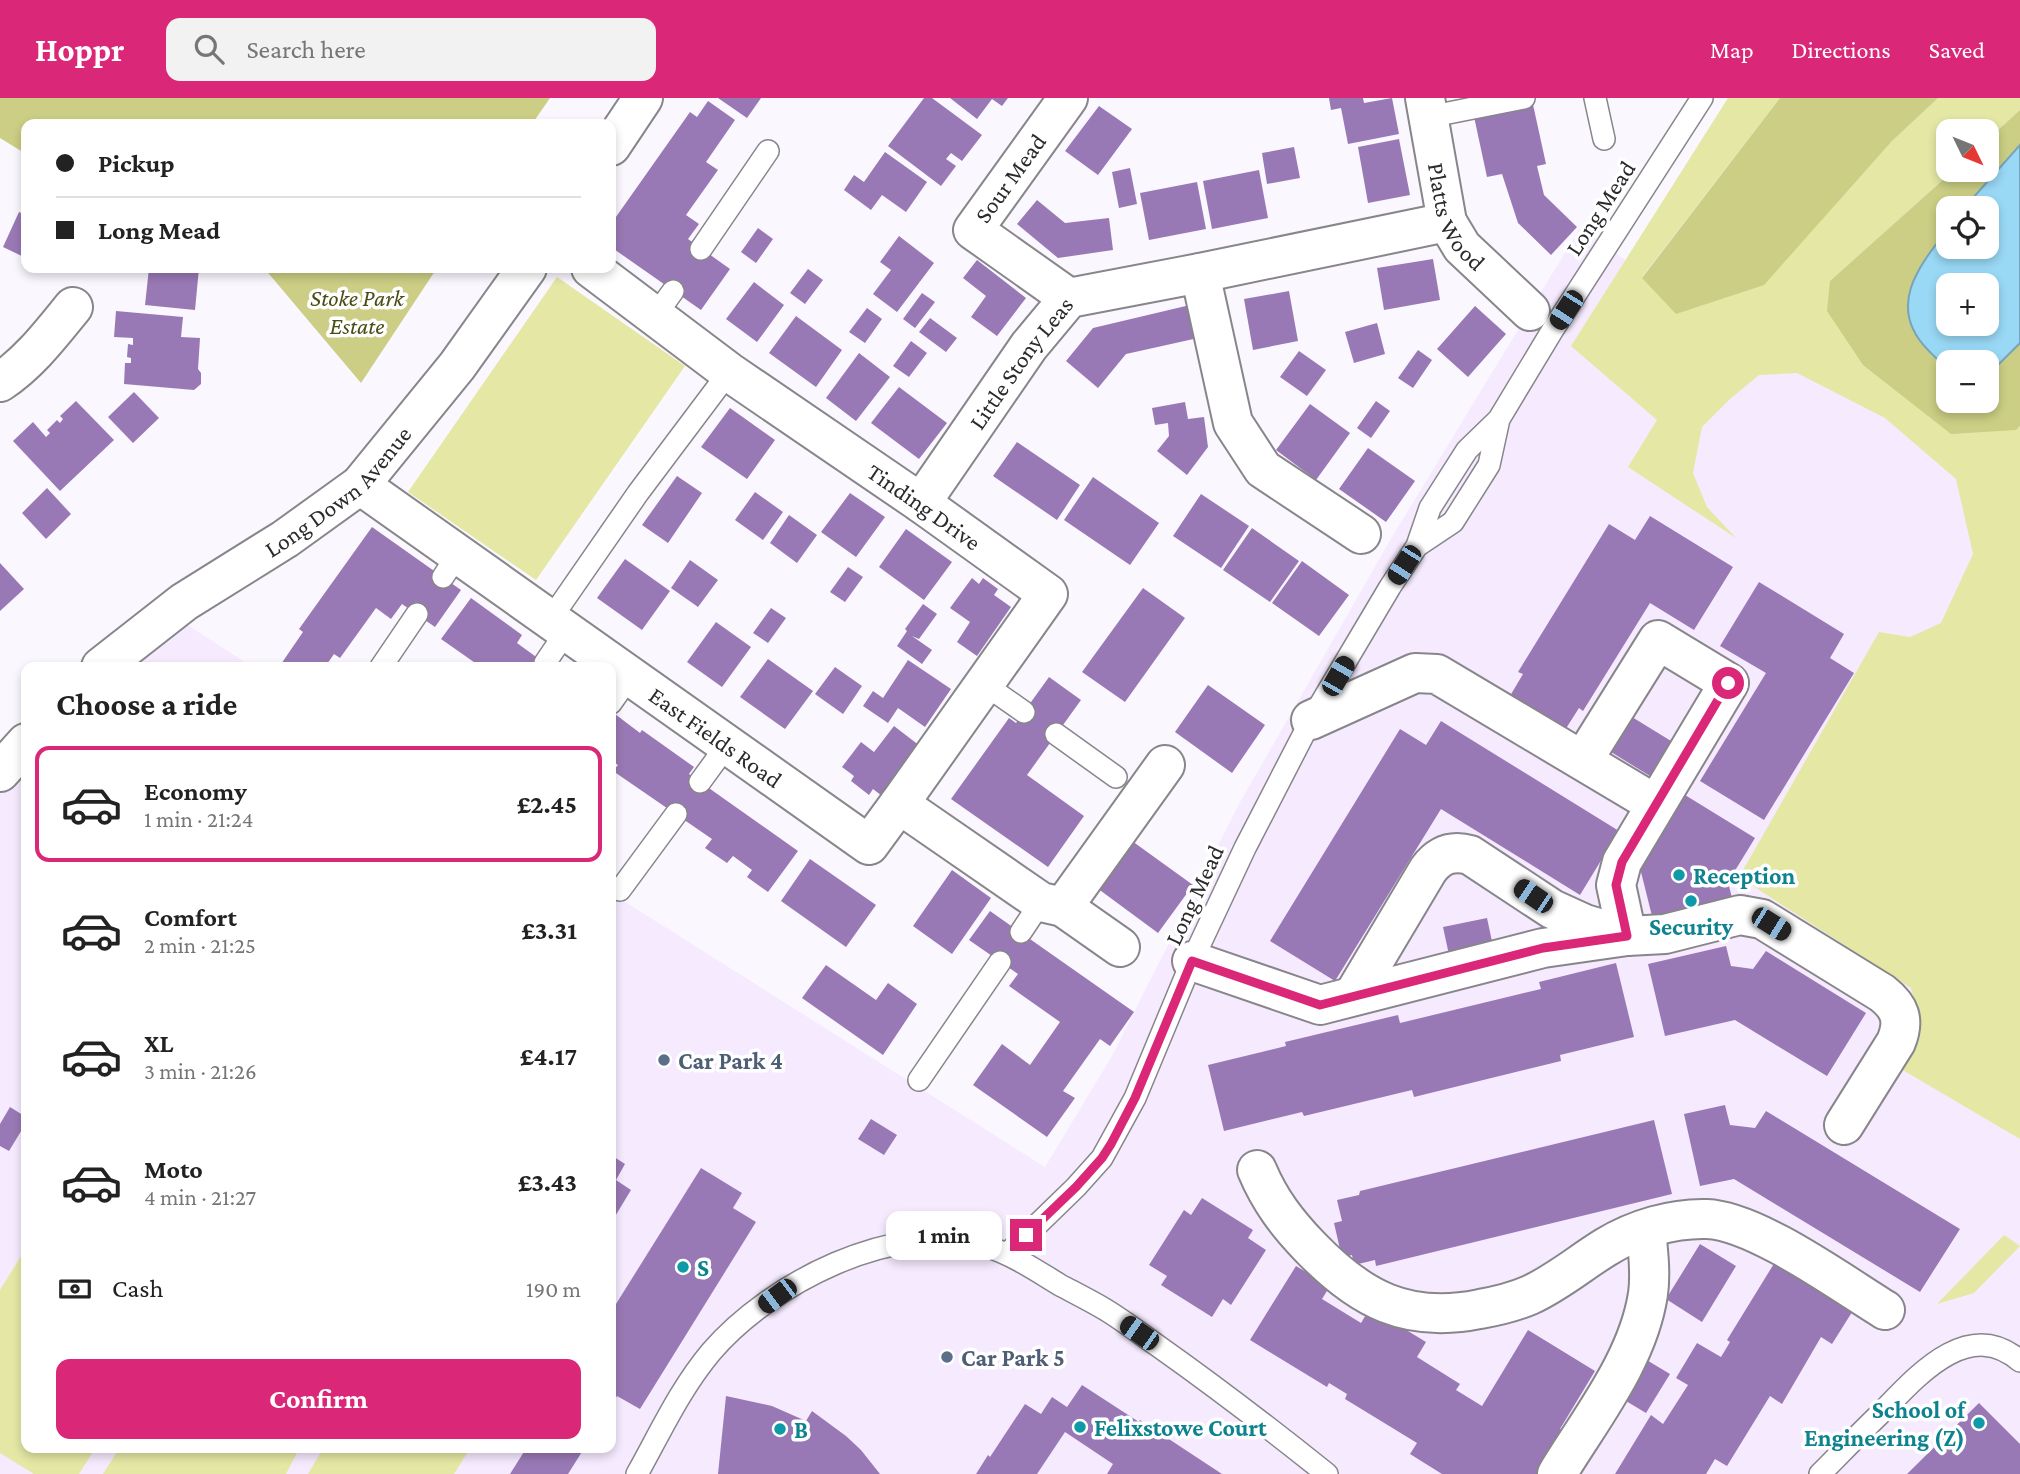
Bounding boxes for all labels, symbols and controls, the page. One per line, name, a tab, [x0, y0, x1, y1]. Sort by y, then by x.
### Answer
search box	[166, 18, 656, 81]
icon: search	[190, 30, 228, 68]
text: Hoppr	[35, 31, 124, 68]
text: Search here	[246, 35, 366, 64]
text: Map	[1710, 36, 1754, 63]
text: Directions	[1792, 36, 1891, 63]
text: Saved	[1929, 36, 1985, 63]
north arrow	[1936, 119, 1998, 182]
map controls	[1936, 119, 1999, 413]
street label: Sour Mead	[969, 128, 1051, 228]
text: Pickup	[98, 149, 175, 178]
street label: Long Mead	[1560, 155, 1641, 260]
street label: Platts Wood	[1423, 160, 1491, 276]
button: locate	[1936, 196, 1999, 259]
text: Long Mead	[98, 216, 220, 245]
button: +	[1936, 273, 1999, 336]
park label: Stoke Park Estate	[310, 284, 405, 339]
car	[1546, 287, 1587, 333]
street label: Little Stony Leas	[963, 291, 1078, 434]
button: −	[1936, 350, 1999, 413]
street label: Long Down Avenue	[259, 420, 416, 562]
street label: Tinding Drive	[863, 457, 987, 555]
car	[1384, 542, 1425, 588]
car	[1319, 653, 1358, 699]
route start	[1712, 667, 1744, 699]
street label: East Fields Road	[644, 681, 788, 793]
text: Choose a ride	[56, 686, 237, 722]
icon: car	[60, 773, 123, 836]
text: Economy	[144, 777, 247, 806]
text: £2.45	[517, 790, 577, 819]
text: 1 min · 21:24	[144, 806, 254, 832]
street label: Long Mead	[1159, 840, 1229, 949]
place label: Reception	[1693, 862, 1796, 889]
marker: Reception	[1671, 867, 1687, 883]
car	[1510, 876, 1557, 916]
marker: Security	[1683, 893, 1699, 909]
icon: car	[60, 899, 123, 962]
text: Comfort	[144, 903, 237, 932]
car	[1748, 904, 1795, 944]
place label: Security	[1649, 913, 1733, 940]
text: £3.31	[521, 916, 577, 945]
text: 2 min · 21:25	[144, 932, 256, 958]
icon: car	[60, 1025, 123, 1088]
text: XL	[144, 1029, 173, 1058]
text: £4.17	[520, 1042, 577, 1071]
place label: Car Park 4	[678, 1047, 783, 1074]
marker: Car Park 4	[656, 1052, 672, 1068]
text: 3 min · 21:26	[144, 1058, 257, 1084]
icon: car	[60, 1151, 123, 1214]
text: Moto	[144, 1155, 203, 1184]
text: £3.43	[518, 1168, 577, 1197]
text: 4 min · 21:27	[144, 1184, 256, 1210]
callout: 1 min	[886, 1210, 1002, 1260]
route end	[1010, 1219, 1042, 1251]
text: 1 min	[918, 1222, 970, 1248]
place label: S	[697, 1254, 709, 1281]
marker: S	[675, 1259, 691, 1275]
icon: cash	[56, 1270, 94, 1308]
text: Cash	[112, 1274, 163, 1303]
car	[754, 1275, 801, 1317]
text: 190 m	[526, 1276, 581, 1302]
car	[1116, 1312, 1163, 1354]
place label: Car Park 5	[961, 1344, 1065, 1371]
marker: Car Park 5	[939, 1349, 955, 1365]
button: Confirm	[56, 1359, 581, 1439]
place label: School of Engineering (Z)	[1804, 1396, 1967, 1452]
place label: Felixstowe Court	[1094, 1414, 1267, 1441]
marker: School of Engineering (Z)	[1971, 1415, 1987, 1431]
place label: B	[794, 1416, 808, 1443]
marker: Felixstowe Court	[1072, 1419, 1088, 1435]
marker: B	[772, 1421, 788, 1437]

